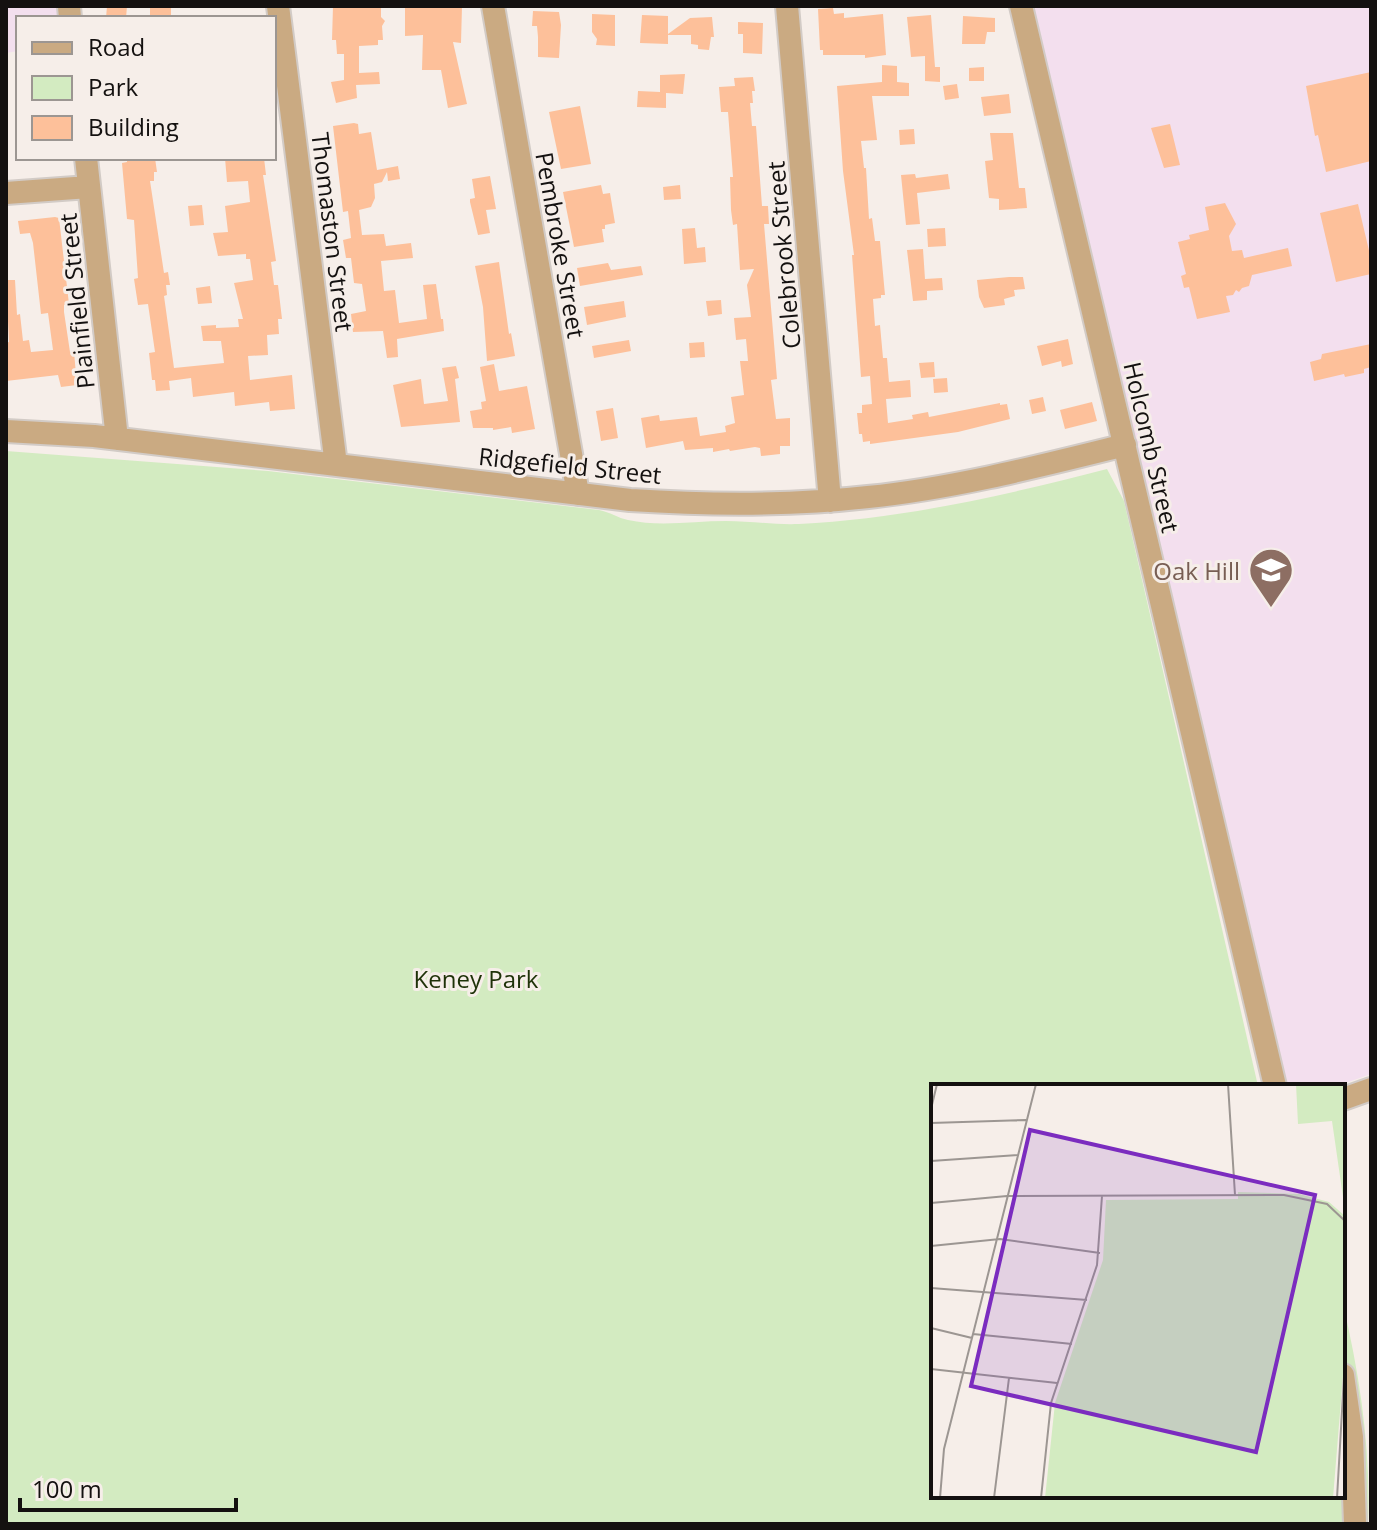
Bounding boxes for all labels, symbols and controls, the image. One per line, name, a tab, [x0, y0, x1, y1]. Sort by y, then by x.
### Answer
legend	[16, 16, 276, 160]
text: Road	[88, 30, 145, 63]
text: Park	[88, 70, 139, 103]
text: Building	[88, 110, 179, 143]
street label: Thomaston Street	[304, 131, 362, 333]
street label: Pembroke Street	[528, 149, 594, 341]
street label: Colebrook Street	[758, 160, 808, 350]
street label: Plainfield Street	[50, 212, 102, 390]
street label: Holcomb Street	[1116, 358, 1188, 536]
street label: Ridgefield Street	[477, 439, 663, 491]
school or university icon: Oak Hill	[1247, 546, 1295, 609]
place label: Oak Hill	[1153, 554, 1240, 587]
park label: Keney Park	[414, 962, 539, 995]
inset map	[931, 1084, 1345, 1498]
scale bar	[20, 1462, 236, 1512]
text: 100 m	[32, 1472, 102, 1505]

